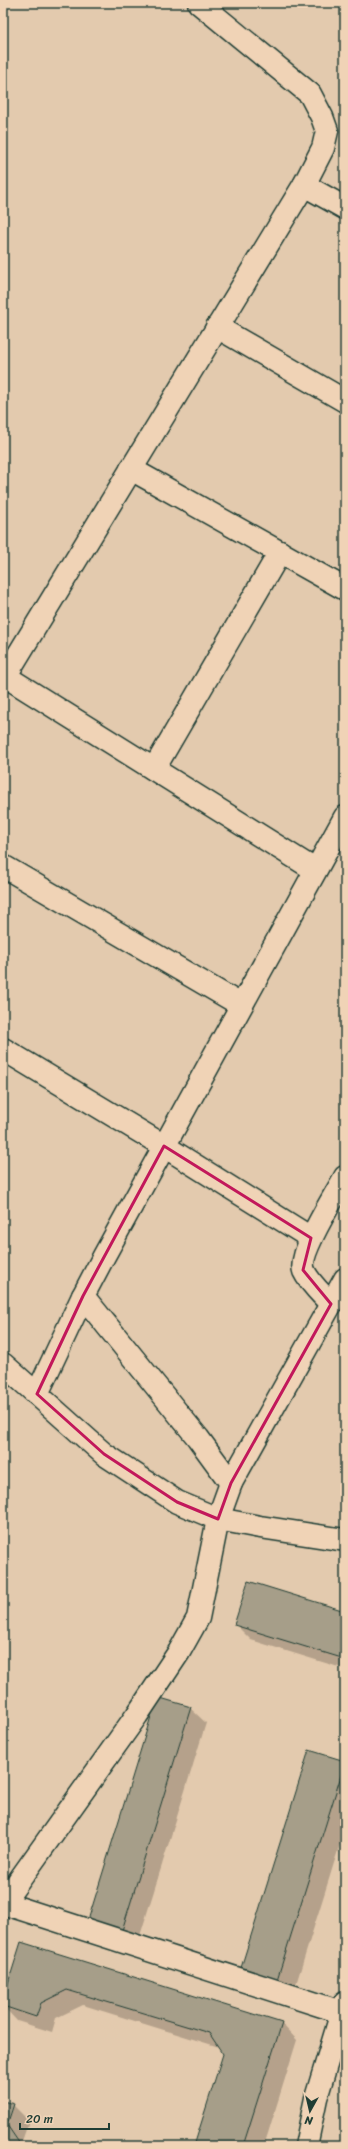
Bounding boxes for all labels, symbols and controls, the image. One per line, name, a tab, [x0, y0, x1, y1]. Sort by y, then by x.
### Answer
north arrow	[290, 2091, 330, 2131]
scale bar	[20, 2105, 109, 2131]
text: 20 m	[26, 2108, 53, 2130]
text: N	[303, 2110, 315, 2130]

